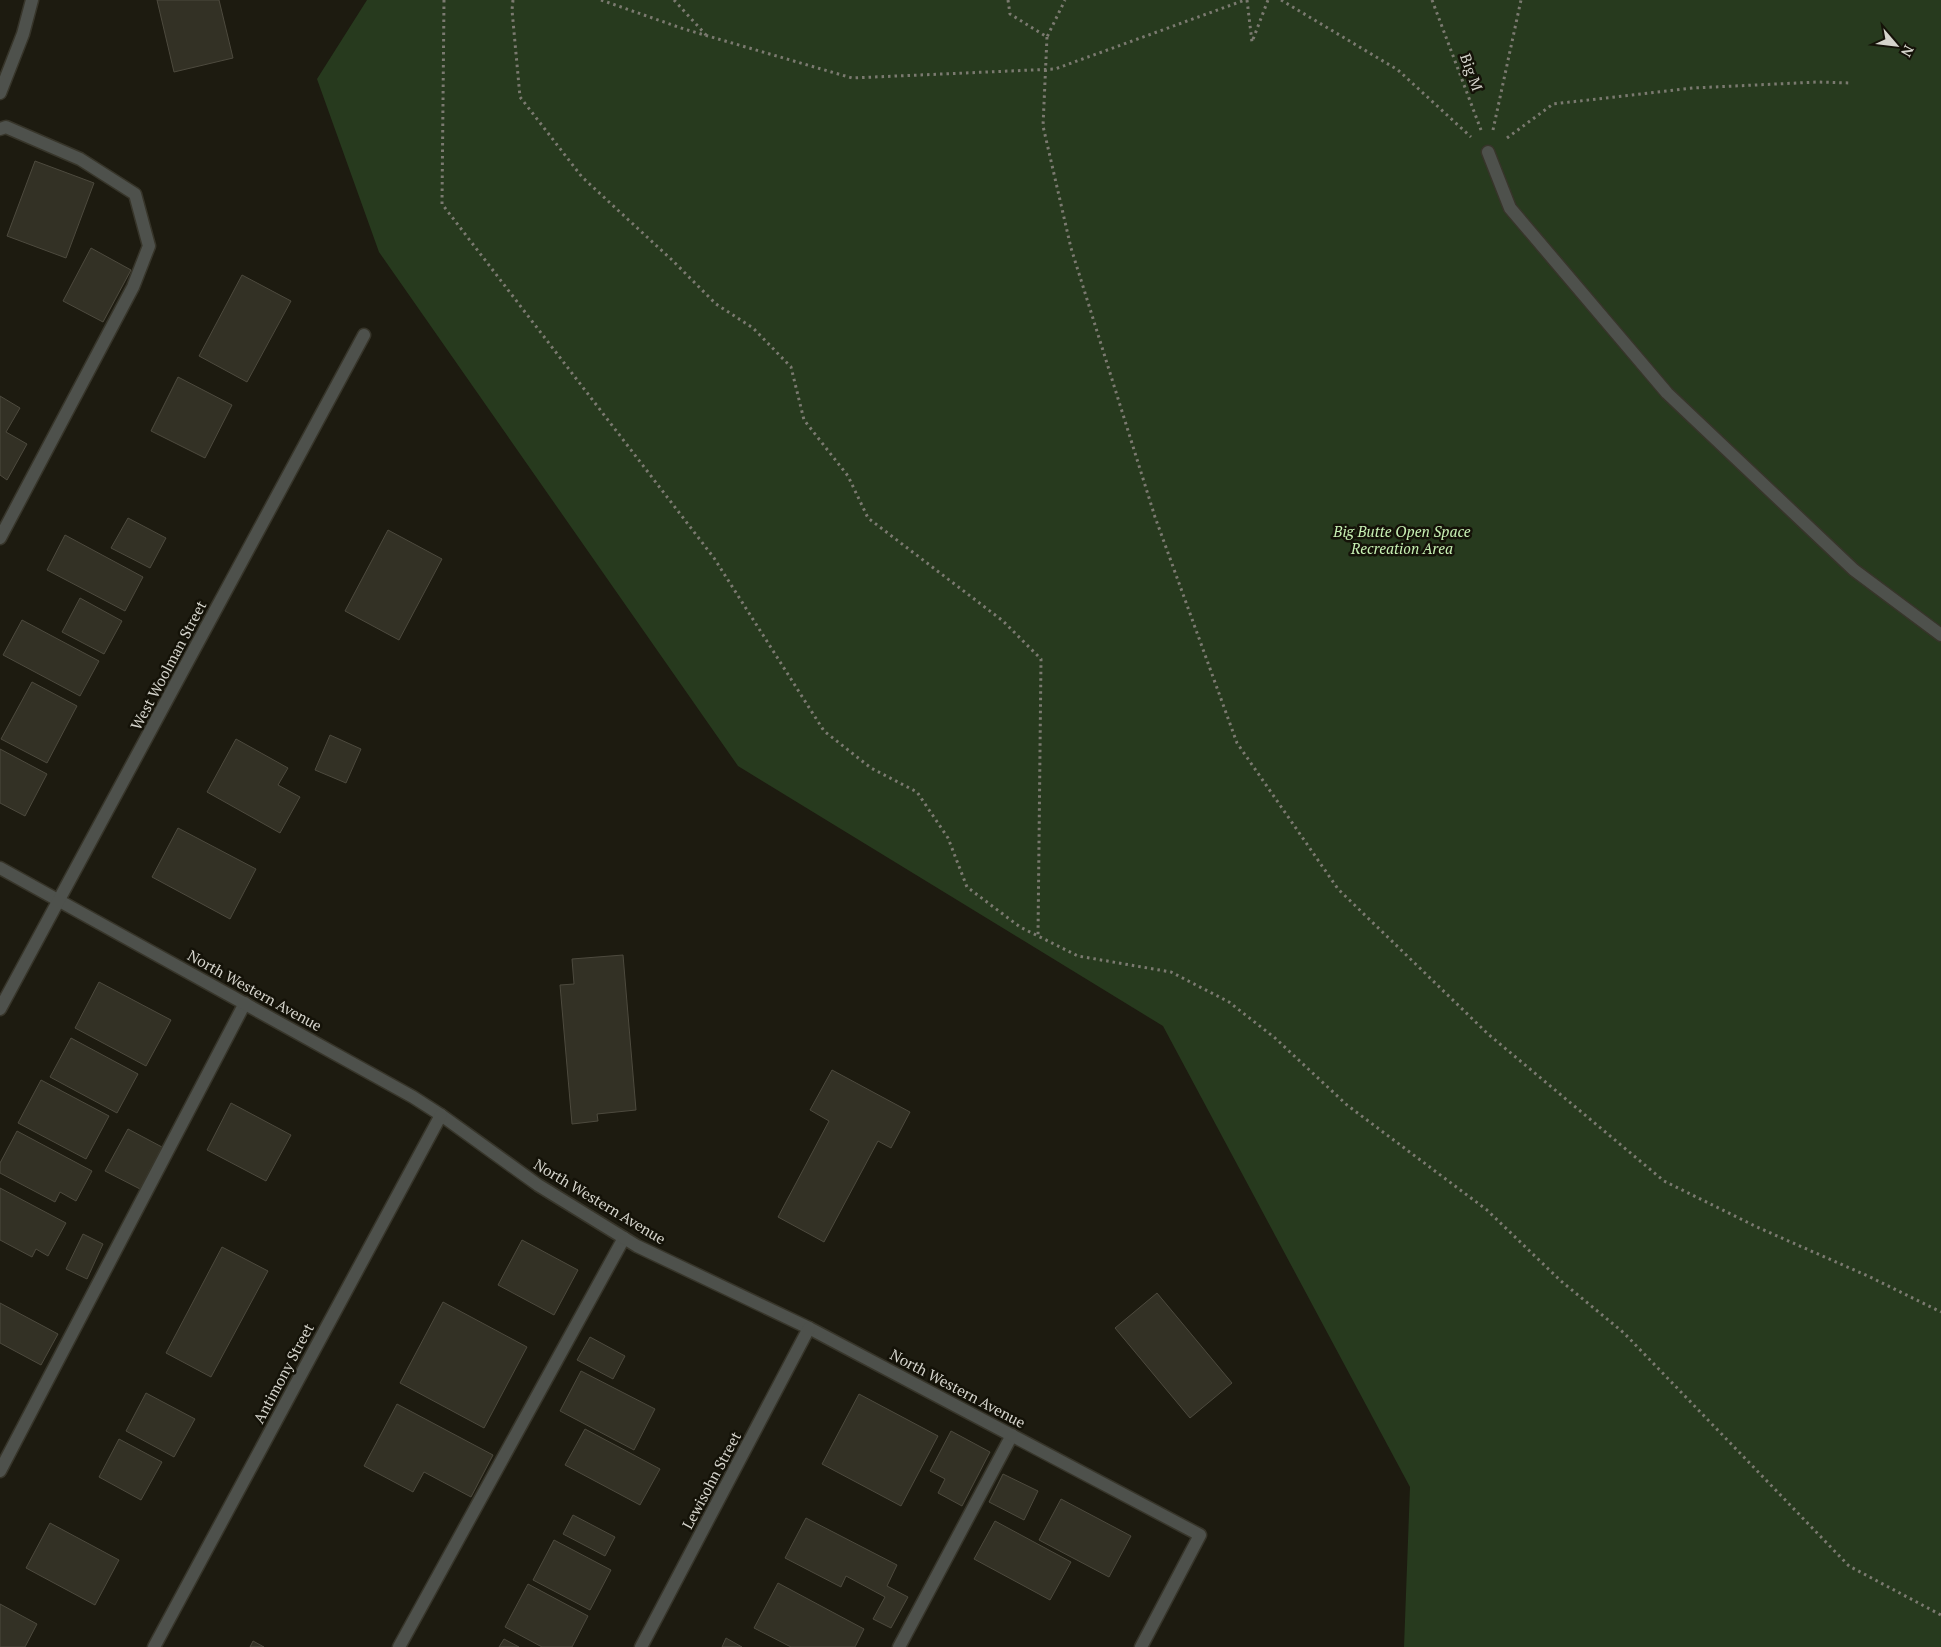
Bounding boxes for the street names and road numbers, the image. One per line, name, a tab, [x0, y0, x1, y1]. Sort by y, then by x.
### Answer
street label: Big M	[1456, 51, 1488, 93]
street label: West Woolman Street	[125, 597, 211, 733]
street label: North Western Avenue	[184, 945, 326, 1035]
street label: North Western Avenue	[530, 1154, 670, 1248]
street label: Antimony Street	[248, 1319, 318, 1427]
street label: North Western Avenue	[887, 1344, 1029, 1432]
street label: Lewisohn Street	[677, 1428, 745, 1532]

